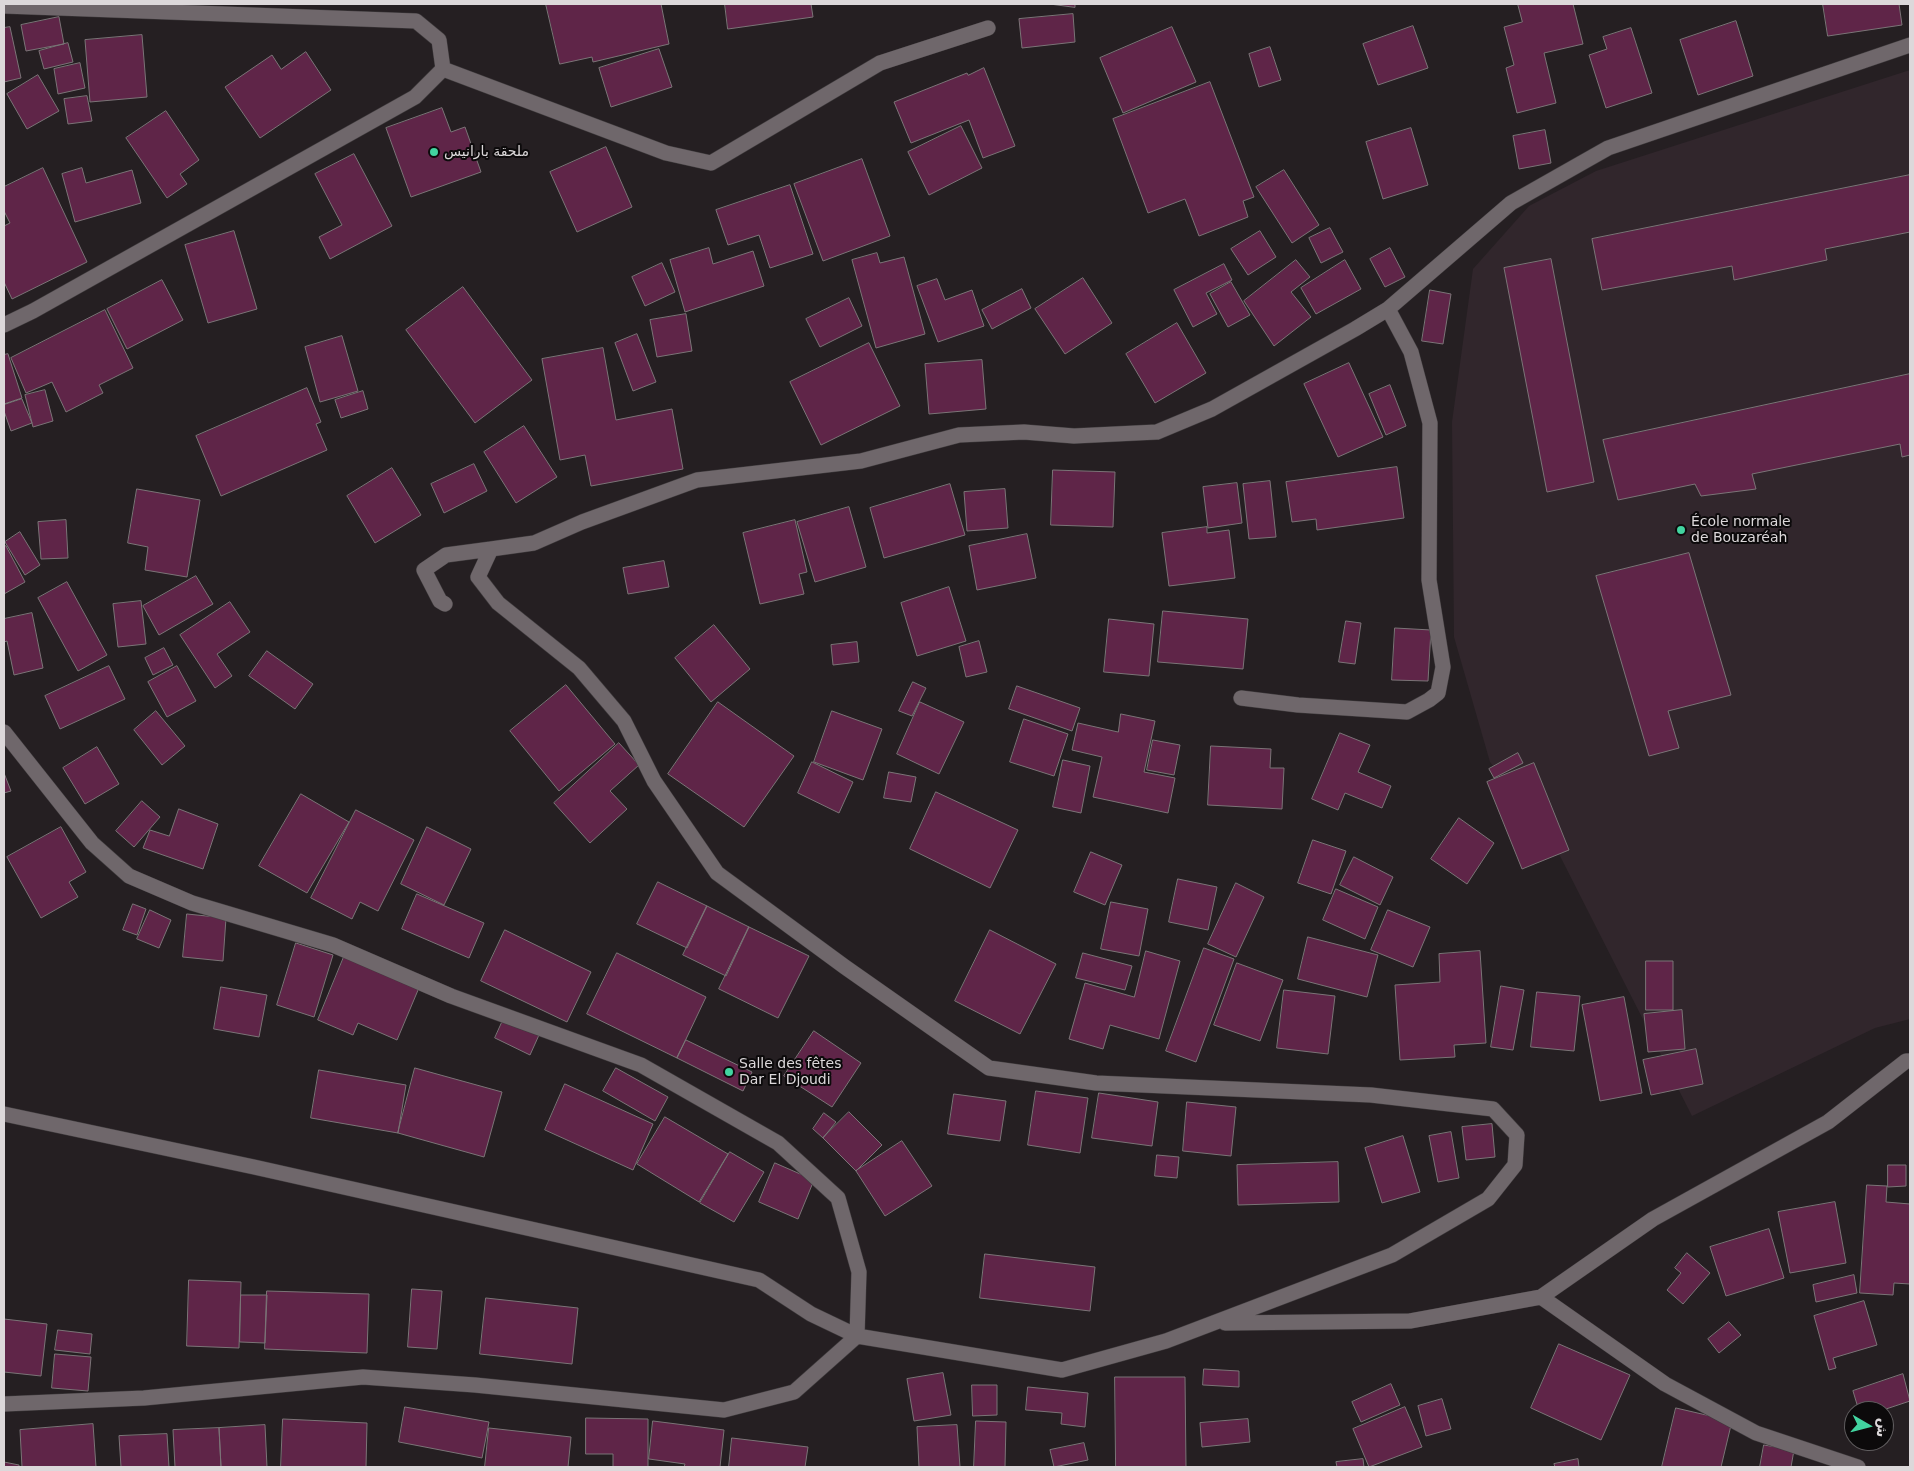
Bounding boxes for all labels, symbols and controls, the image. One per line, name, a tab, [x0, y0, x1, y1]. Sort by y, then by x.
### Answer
place label: ملحقة بارانيس	[444, 144, 529, 160]
marker: ملحقة بارانيس	[428, 146, 440, 158]
place label: École normale de Bouzaréah	[1691, 514, 1791, 546]
marker: École normale de Bouzaréah	[1675, 524, 1687, 536]
place label: Salle des fêtes Dar El Djoudi	[739, 1056, 841, 1088]
marker: Salle des fêtes Dar El Djoudi	[723, 1066, 735, 1078]
north arrow	[1844, 1401, 1894, 1451]
text: ش	[1874, 1417, 1892, 1439]

